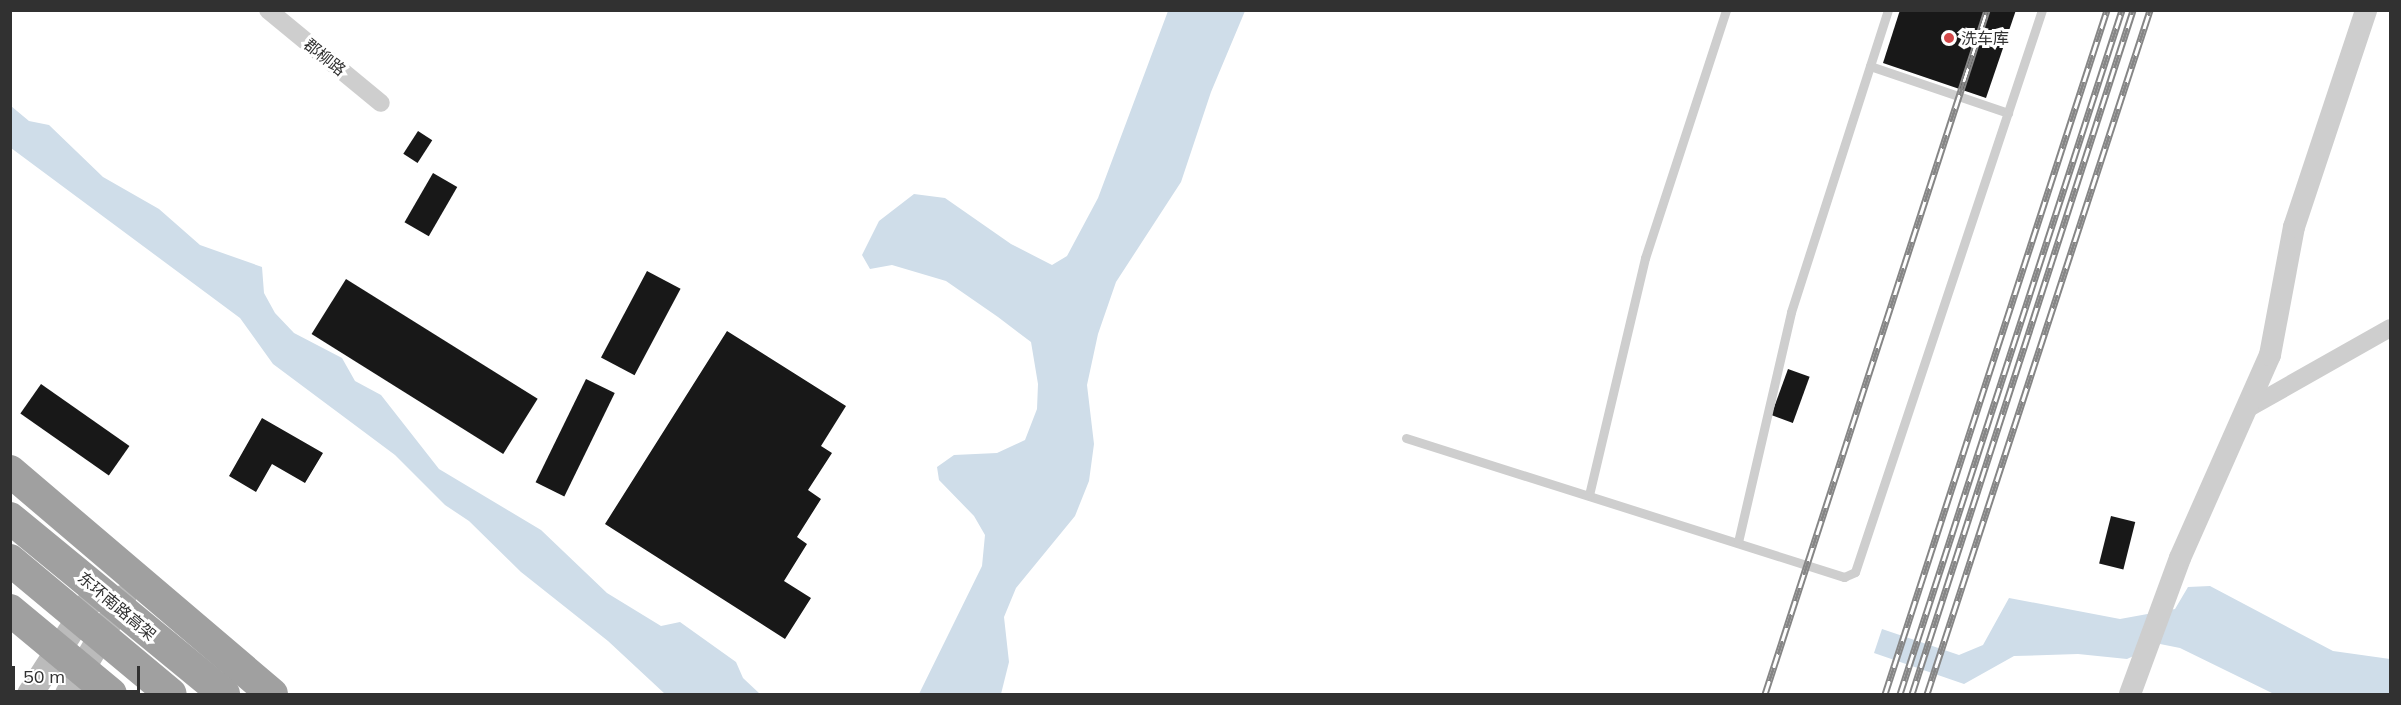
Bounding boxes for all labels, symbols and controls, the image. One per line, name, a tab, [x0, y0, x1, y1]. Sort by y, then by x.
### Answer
place label: 洗车库	[1961, 28, 2009, 48]
marker: 洗车库	[1942, 31, 1956, 45]
street label: 郡柳路	[300, 34, 350, 80]
street label: 东环南路高架	[74, 568, 160, 644]
scale bar	[15, 654, 142, 692]
text: 50 m	[23, 665, 65, 688]

